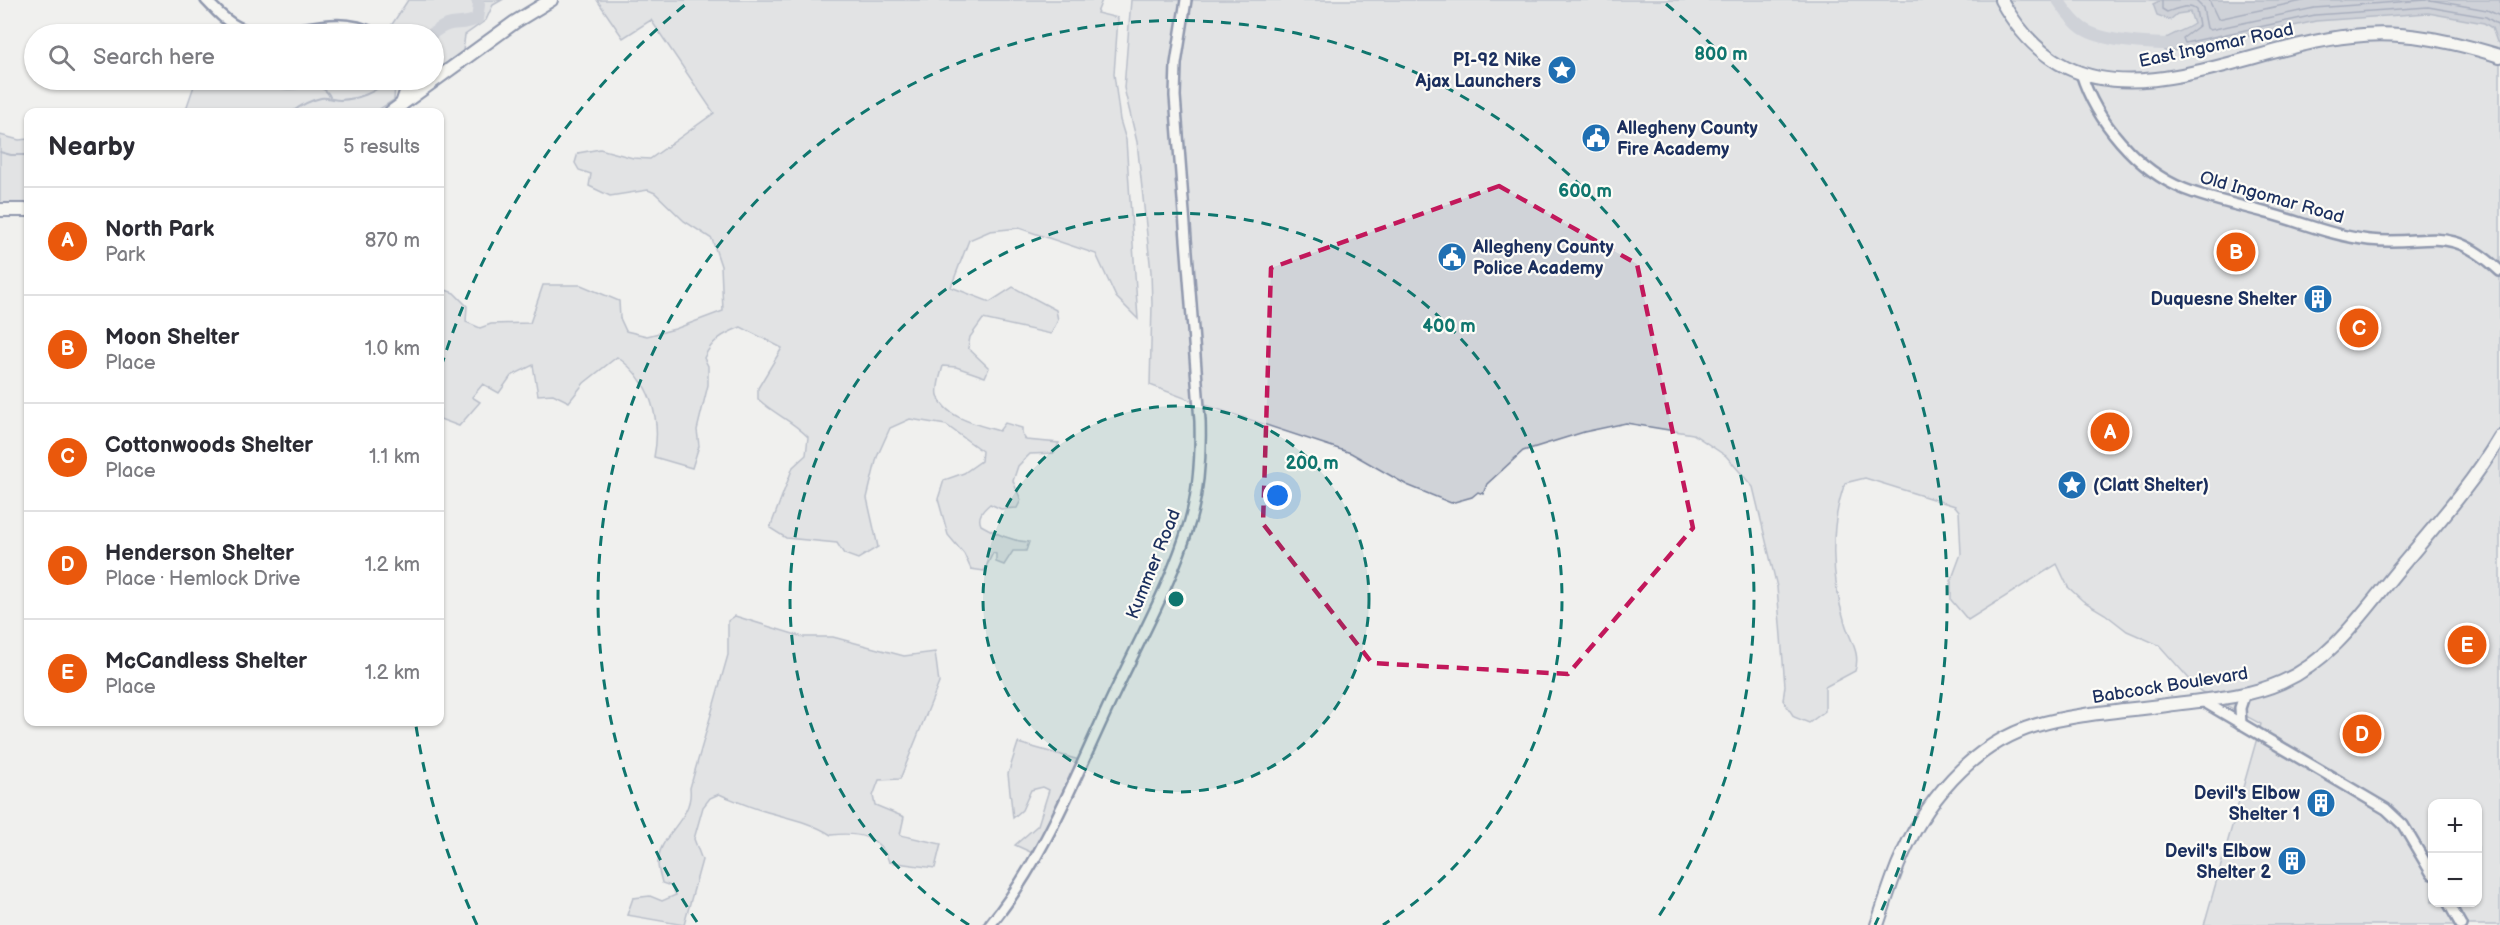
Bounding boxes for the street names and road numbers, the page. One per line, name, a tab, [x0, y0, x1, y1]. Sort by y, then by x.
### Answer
street label: East Ingomar Road	[2137, 19, 2295, 72]
street label: Old Ingomar Road	[2197, 167, 2346, 228]
street label: Kummer Road	[1122, 506, 1185, 622]
street label: Babcock Boulevard	[2091, 663, 2250, 708]

